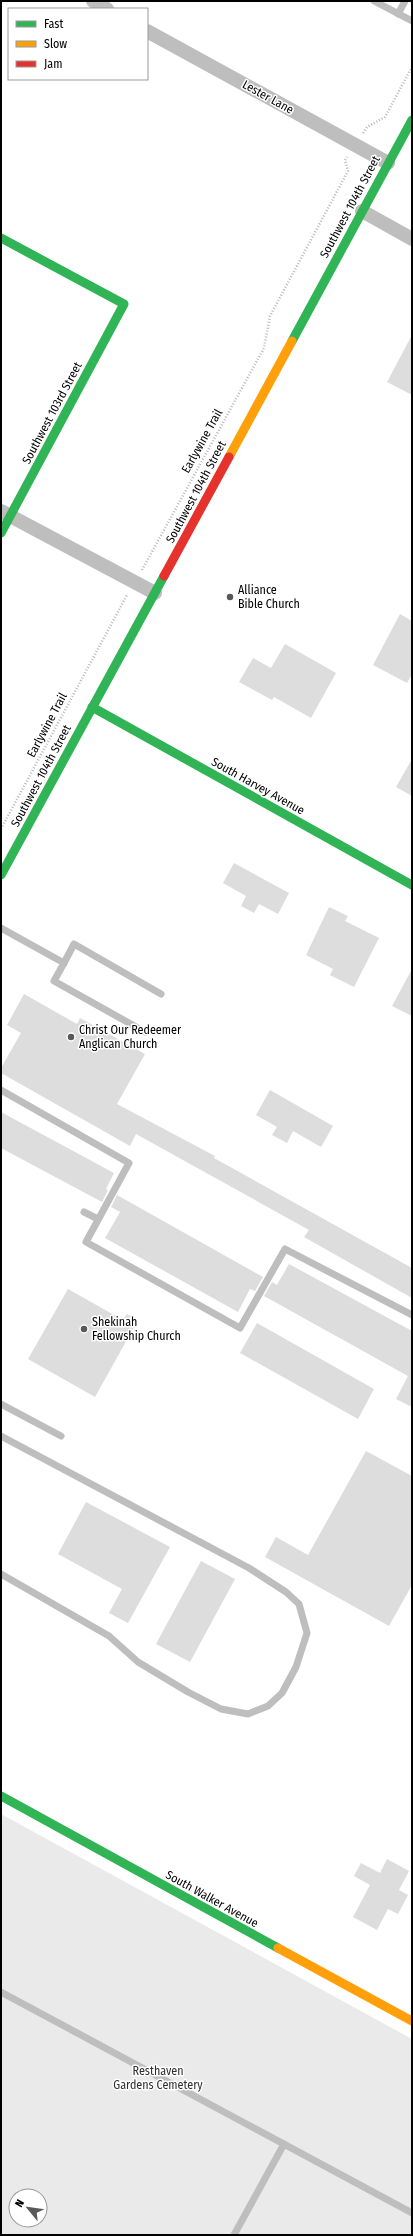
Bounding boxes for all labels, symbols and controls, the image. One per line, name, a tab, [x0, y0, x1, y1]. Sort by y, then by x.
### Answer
legend	[8, 8, 148, 80]
text: Fast	[44, 17, 63, 31]
text: Slow	[44, 37, 67, 51]
text: Jam	[44, 57, 62, 71]
street label: Lester Lane	[240, 77, 296, 117]
street label: Southwest 104th Street	[317, 153, 383, 261]
street label: Southwest 103rd Street	[19, 360, 85, 466]
street label: Earlywine Trail	[179, 407, 225, 475]
street label: Southwest 104th Street	[163, 438, 229, 546]
place label: Alliance Bible Church	[238, 583, 300, 611]
marker: Alliance Bible Church	[225, 592, 235, 602]
street label: Earlywine Trail	[24, 690, 70, 760]
street label: Southwest 104th Street	[8, 722, 74, 830]
street label: South Harvey Avenue	[209, 755, 307, 817]
place label: Christ Our Redeemer Anglican Church	[79, 1023, 182, 1051]
marker: Christ Our Redeemer Anglican Church	[66, 1032, 76, 1042]
place label: Shekinah Fellowship Church	[92, 1315, 181, 1343]
marker: Shekinah Fellowship Church	[79, 1324, 89, 1334]
street label: South Walker Avenue	[163, 1868, 261, 1930]
park label: Resthaven Gardens Cemetery	[113, 2064, 203, 2092]
north arrow	[8, 2188, 48, 2228]
text: N	[12, 2197, 27, 2209]

